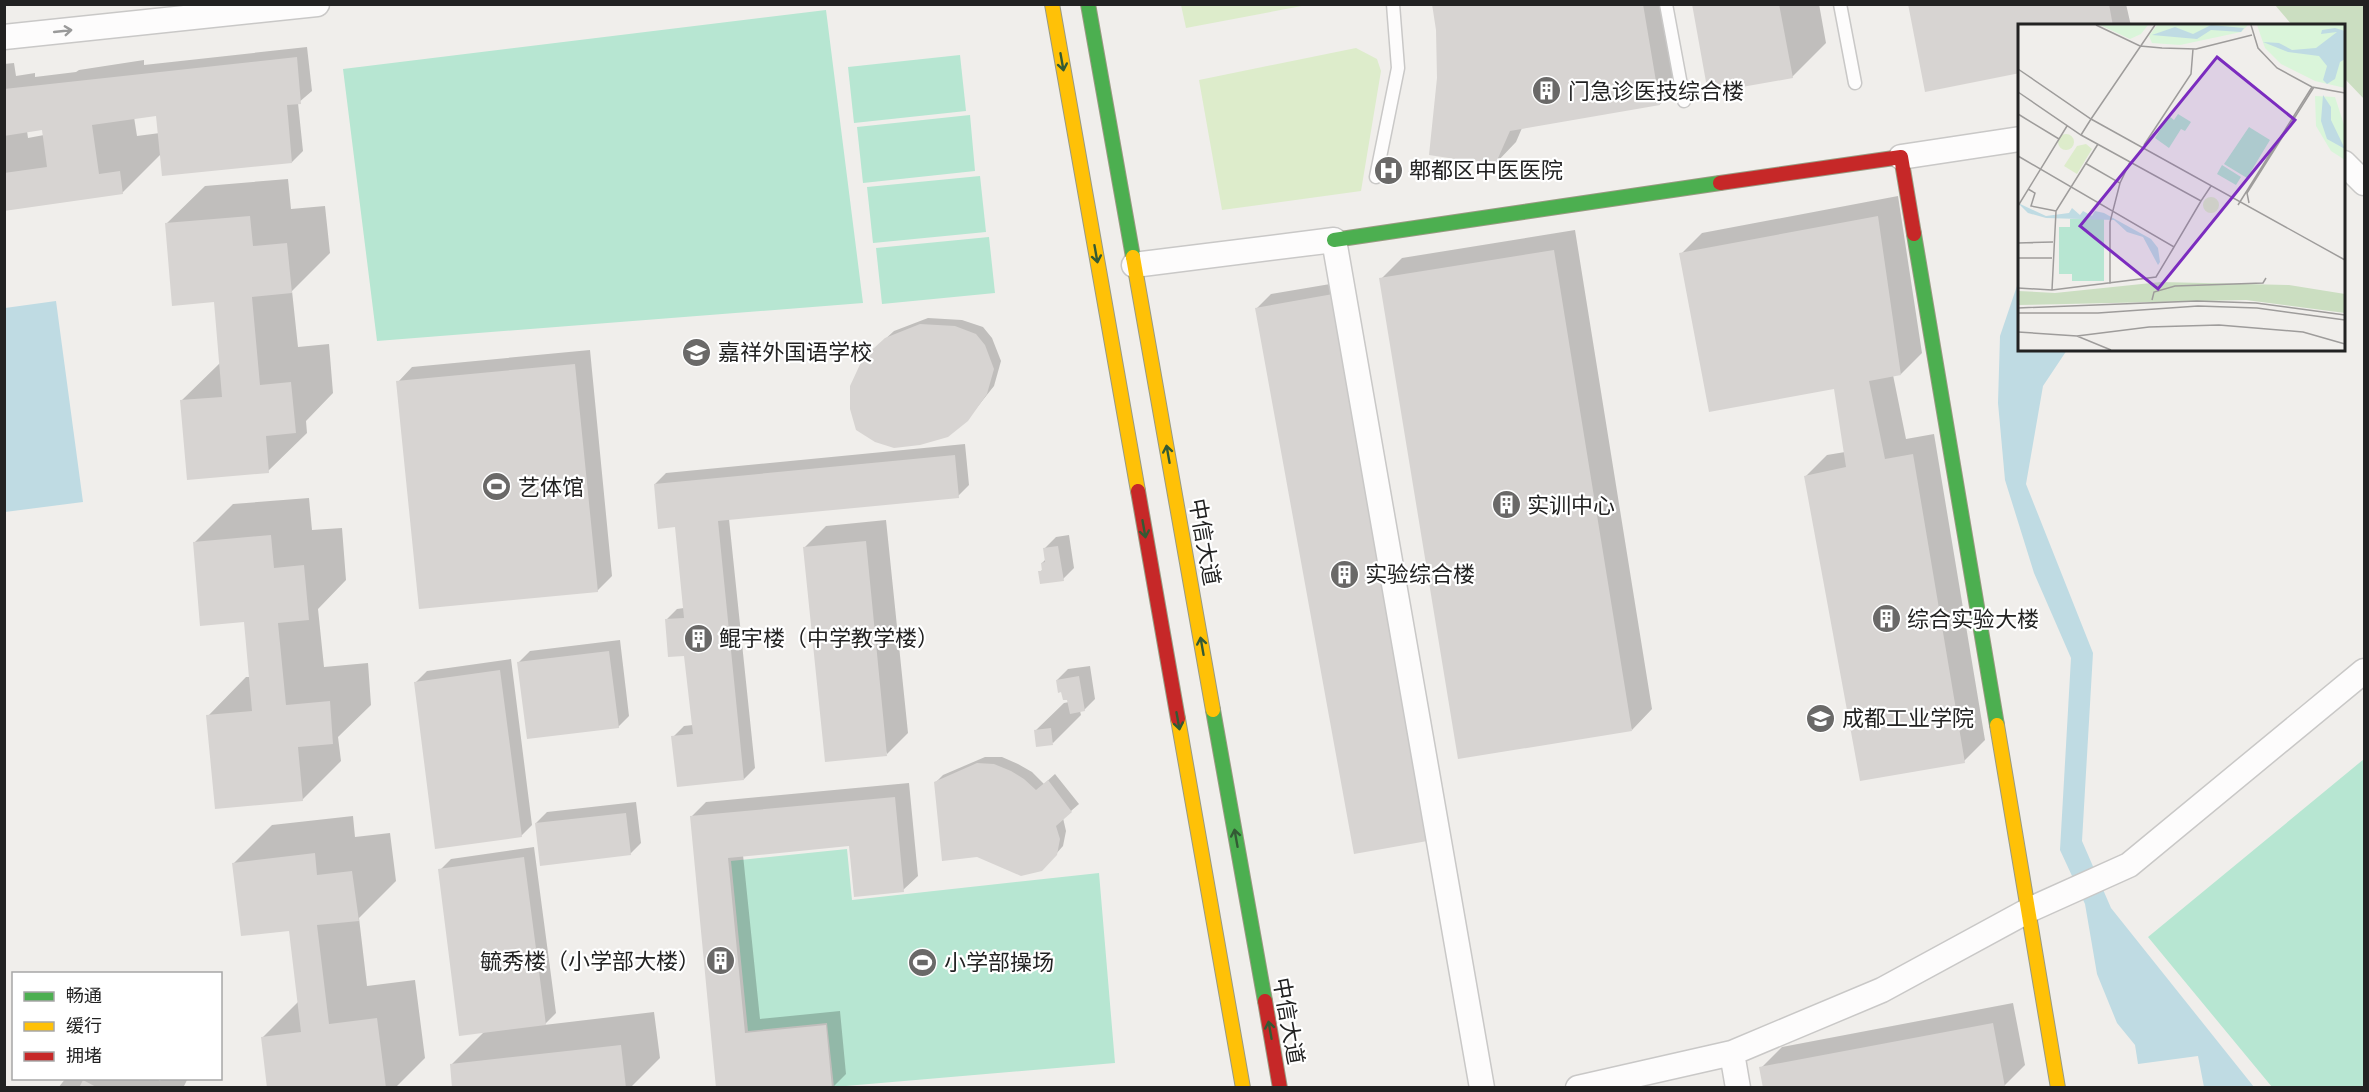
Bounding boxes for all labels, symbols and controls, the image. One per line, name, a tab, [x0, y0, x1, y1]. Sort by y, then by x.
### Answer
inset map	[2018, 24, 2345, 351]
one-way arrow	[52, 25, 72, 36]
one-way arrow	[1057, 52, 1068, 71]
building icon: 门急诊医技综合楼	[1531, 75, 1563, 107]
place label: 门急诊医技综合楼	[1568, 77, 1744, 105]
hospital icon: 郫都区中医医院	[1372, 154, 1404, 186]
place label: 郫都区中医医院	[1409, 156, 1563, 184]
one-way arrow	[1091, 244, 1102, 263]
school or university icon: 嘉祥外国语学校	[681, 336, 713, 368]
place label: 嘉祥外国语学校	[718, 338, 872, 366]
one-way arrow	[1162, 445, 1173, 464]
sports icon: 艺体馆	[481, 471, 513, 503]
place label: 艺体馆	[518, 473, 584, 501]
building icon: 实训中心	[1490, 489, 1522, 521]
place label: 实训中心	[1527, 491, 1615, 519]
street label: 中信大道	[1184, 496, 1226, 588]
one-way arrow	[1139, 519, 1150, 538]
building icon: 实验综合楼	[1328, 558, 1360, 590]
place label: 实验综合楼	[1365, 560, 1475, 588]
building icon: 综合实验大楼	[1870, 603, 1902, 635]
place label: 综合实验大楼	[1907, 605, 2039, 633]
building icon: 鲲宇楼（中学教学楼）	[682, 622, 714, 654]
place label: 鲲宇楼（中学教学楼）	[719, 624, 939, 652]
one-way arrow	[1196, 637, 1207, 656]
school or university icon: 成都工业学院	[1805, 702, 1837, 734]
place label: 成都工业学院	[1842, 704, 1974, 732]
one-way arrow	[1173, 711, 1184, 730]
one-way arrow	[1230, 829, 1241, 848]
building icon: 毓秀楼（小学部大楼）	[705, 945, 737, 977]
sports icon: 小学部操场	[907, 946, 939, 978]
place label: 毓秀楼（小学部大楼）	[480, 947, 700, 975]
place label: 小学部操场	[944, 948, 1054, 976]
legend	[12, 972, 222, 1080]
street label: 中信大道	[1268, 975, 1310, 1067]
text: 畅通	[66, 984, 102, 1007]
text: 缓行	[66, 1014, 102, 1037]
one-way arrow	[1264, 1021, 1275, 1040]
text: 拥堵	[66, 1044, 102, 1067]

